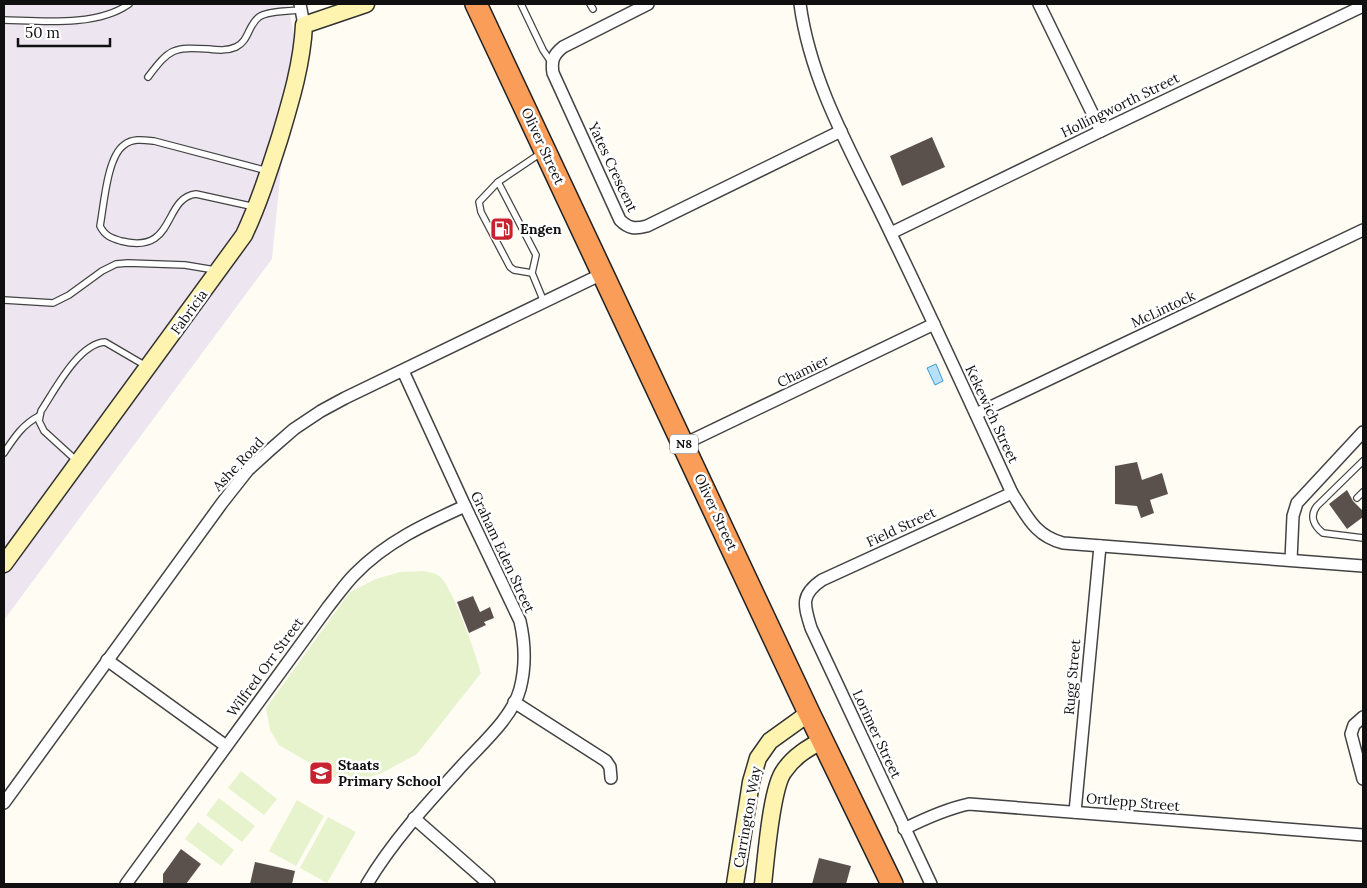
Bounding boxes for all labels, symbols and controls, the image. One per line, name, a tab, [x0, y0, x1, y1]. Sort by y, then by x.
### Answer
scale bar	[18, 15, 110, 47]
text: 50 m	[25, 23, 60, 42]
street label: Hollingworth Street	[1058, 68, 1183, 141]
street label: Oliver Street	[517, 105, 569, 188]
street label: Yates Crescent	[584, 118, 642, 215]
fuel station icon: Engen	[489, 216, 515, 242]
place label: Engen	[520, 220, 562, 238]
street label: Fabricia	[167, 286, 211, 338]
street label: McLintock	[1128, 286, 1198, 332]
street label: Chamier	[774, 351, 832, 391]
street label: Kekewich Street	[961, 362, 1023, 466]
street label: Ashe Road	[208, 433, 268, 496]
road number: N8	[670, 434, 698, 454]
street label: Oliver Street	[690, 471, 742, 554]
street label: Graham Eden Street	[467, 488, 539, 616]
street label: Field Street	[863, 503, 939, 551]
street label: Wilfred Orr Street	[223, 613, 307, 720]
street label: Rugg Street	[1060, 638, 1084, 716]
street label: Lorimer Street	[849, 687, 906, 782]
place label: Staats Primary School	[338, 756, 442, 790]
school or university icon: Staats Primary School	[308, 760, 334, 786]
street label: Carrington Way	[729, 764, 765, 869]
street label: Ortlepp Street	[1085, 789, 1181, 815]

